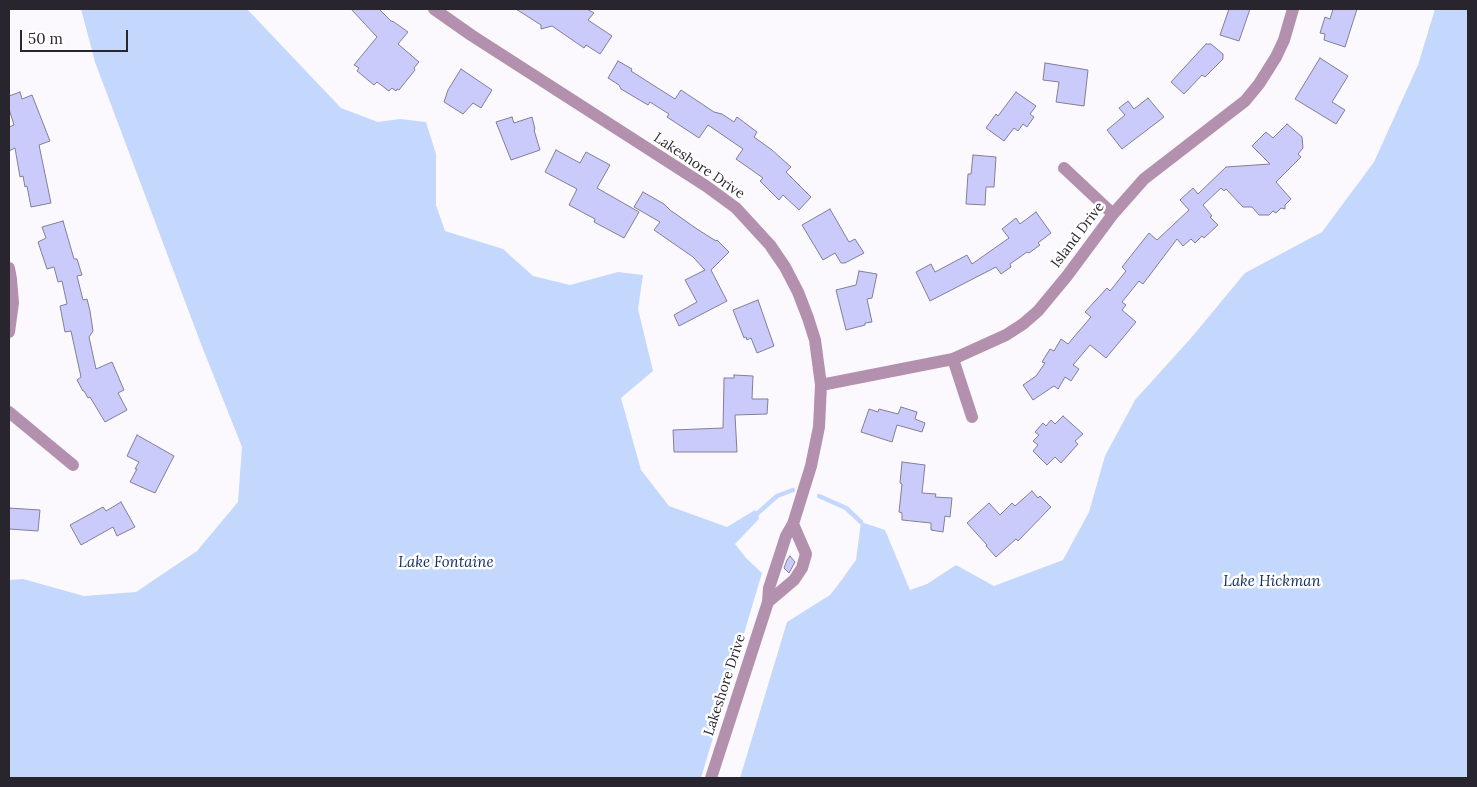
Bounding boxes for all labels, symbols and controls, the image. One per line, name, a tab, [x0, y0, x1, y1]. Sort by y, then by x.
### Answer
scale bar	[22, 20, 130, 52]
text: 50 m	[28, 29, 63, 48]
street label: Lakeshore Drive	[650, 129, 748, 203]
street label: Island Drive	[1048, 199, 1108, 271]
water label: Lake Fontaine	[398, 554, 494, 572]
water label: Lake Hickman	[1223, 573, 1321, 591]
street label: Lakeshore Drive	[701, 632, 749, 738]

